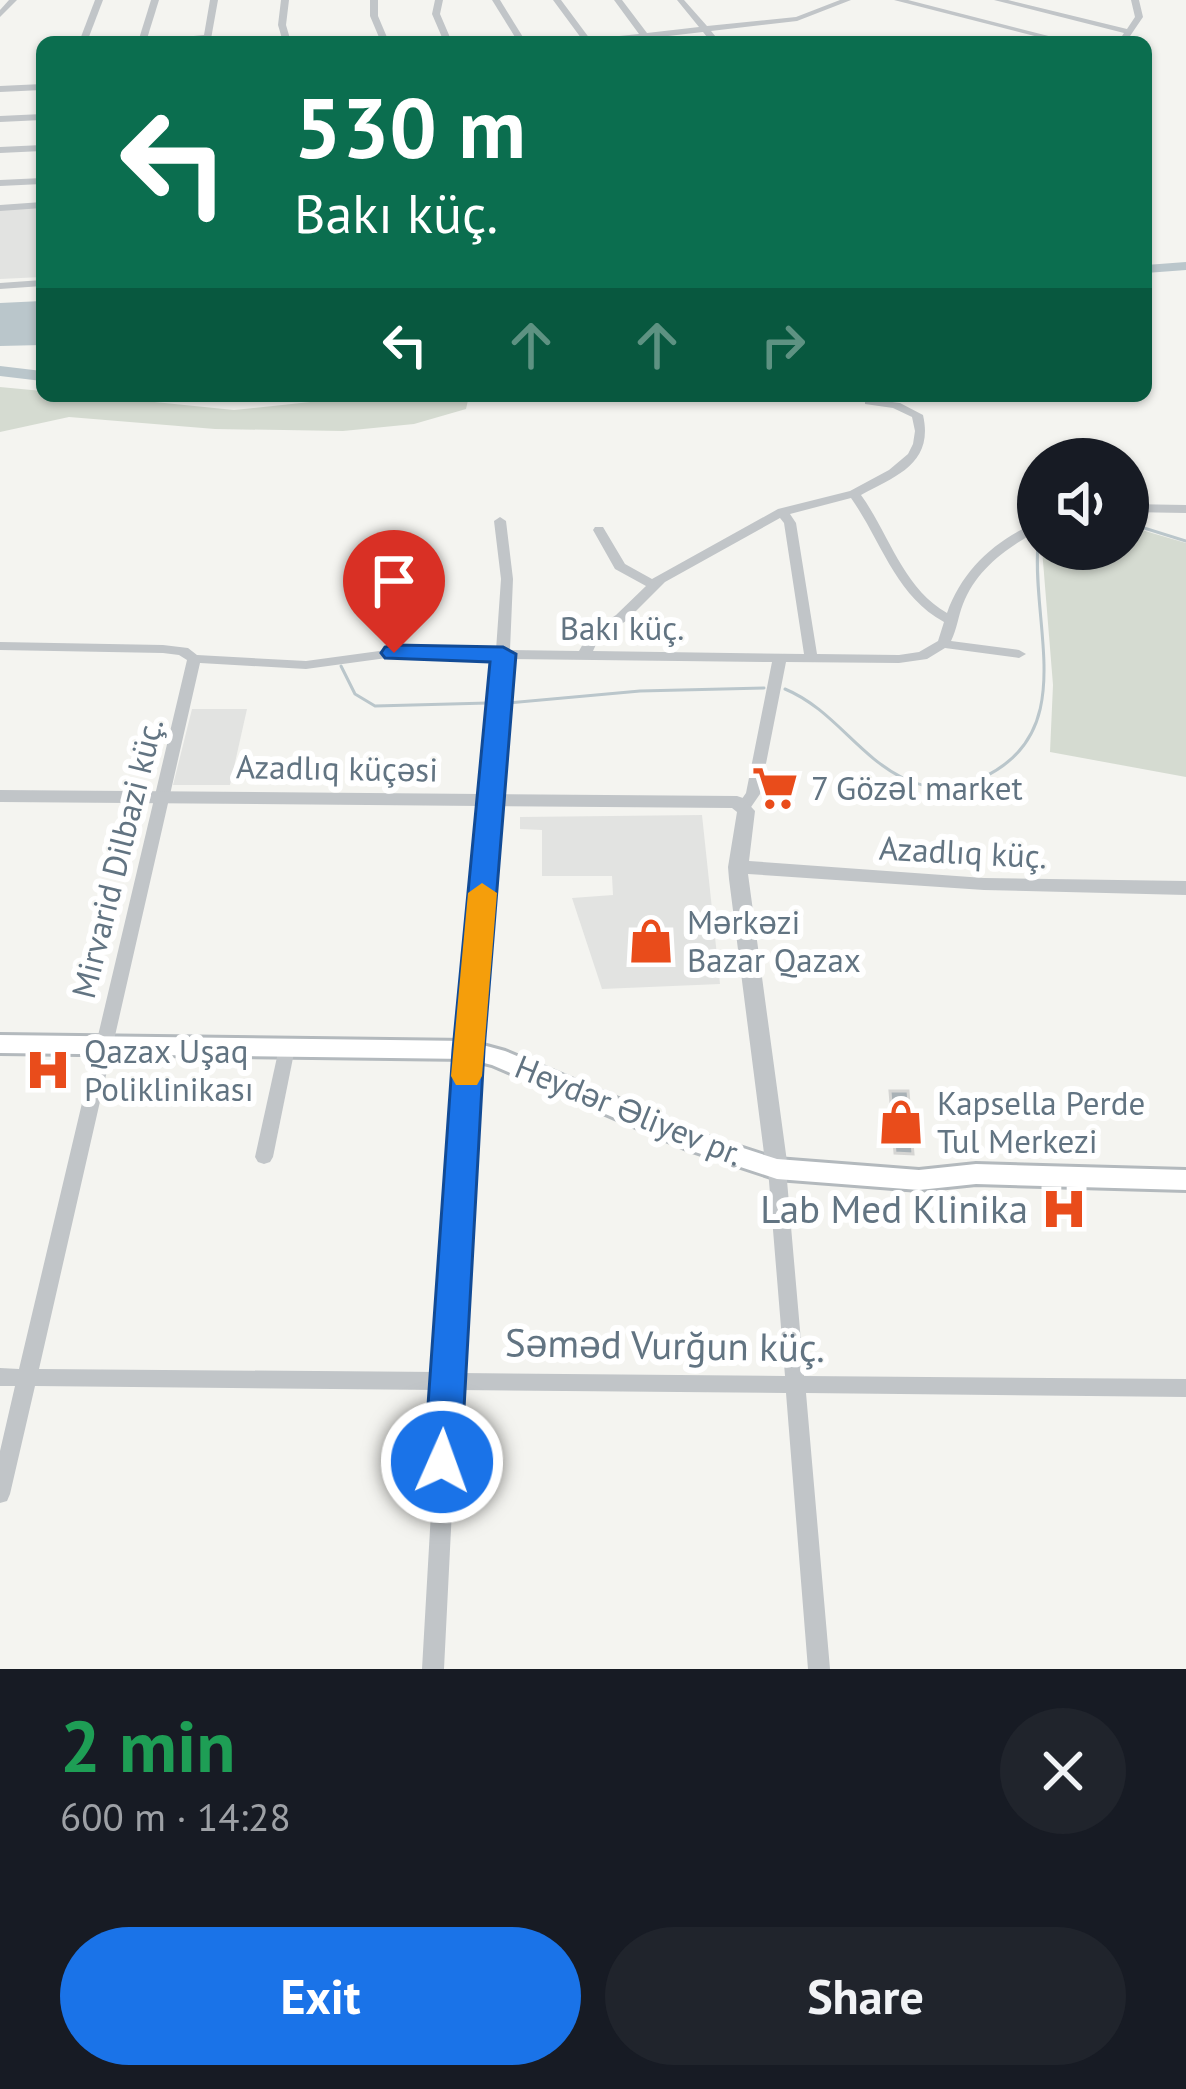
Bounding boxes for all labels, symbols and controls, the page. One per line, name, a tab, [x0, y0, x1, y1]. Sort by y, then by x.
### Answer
text: 530 m	[294, 72, 526, 181]
icon: left	[96, 84, 252, 240]
text: Bakı küç.	[294, 178, 498, 248]
icon: left	[372, 312, 438, 378]
icon: ahead	[498, 312, 564, 378]
icon: ahead	[624, 312, 690, 378]
icon: right	[750, 312, 816, 378]
map controls	[1017, 438, 1149, 570]
button: sound	[1017, 438, 1149, 570]
pin	[343, 530, 445, 653]
icon: arrive	[361, 548, 427, 614]
street label: Bakı küç.	[560, 606, 684, 649]
street label: Mirvarid Dilbazi küç.	[61, 713, 172, 1002]
street label: Azadlıq küçəsi	[236, 744, 438, 791]
supermarket icon: 7 Gözəl market	[750, 763, 800, 813]
place label: 7 Gözəl market	[811, 766, 1023, 809]
street label: Azadlıq küç.	[878, 826, 1048, 877]
place label: Mərkəzi Bazar Qazax	[687, 900, 861, 981]
shop icon: Mərkəzi Bazar Qazax	[626, 916, 676, 966]
place label: Qazax Uşaq Poliklinikası	[84, 1029, 254, 1110]
street label: Heydər Əliyev pr.	[509, 1044, 749, 1175]
hospital icon: Qazax Uşaq Poliklinikası	[23, 1045, 73, 1095]
place label: Kapsella Perde Tul Merkezi	[937, 1081, 1145, 1162]
shop icon: Kapsella Perde Tul Merkezi	[876, 1097, 926, 1147]
place label: Lab Med Klinika	[760, 1183, 1028, 1234]
hospital icon: Lab Med Klinika	[1039, 1184, 1089, 1234]
street label: Səməd Vurğun küç.	[505, 1316, 825, 1373]
position arrow	[379, 1399, 505, 1525]
text: 2 min	[60, 1699, 236, 1792]
button: close	[1000, 1708, 1126, 1834]
text: 600 m · 14:28	[60, 1791, 291, 1842]
button: Exit	[60, 1927, 581, 2065]
button: Share	[605, 1927, 1126, 2065]

